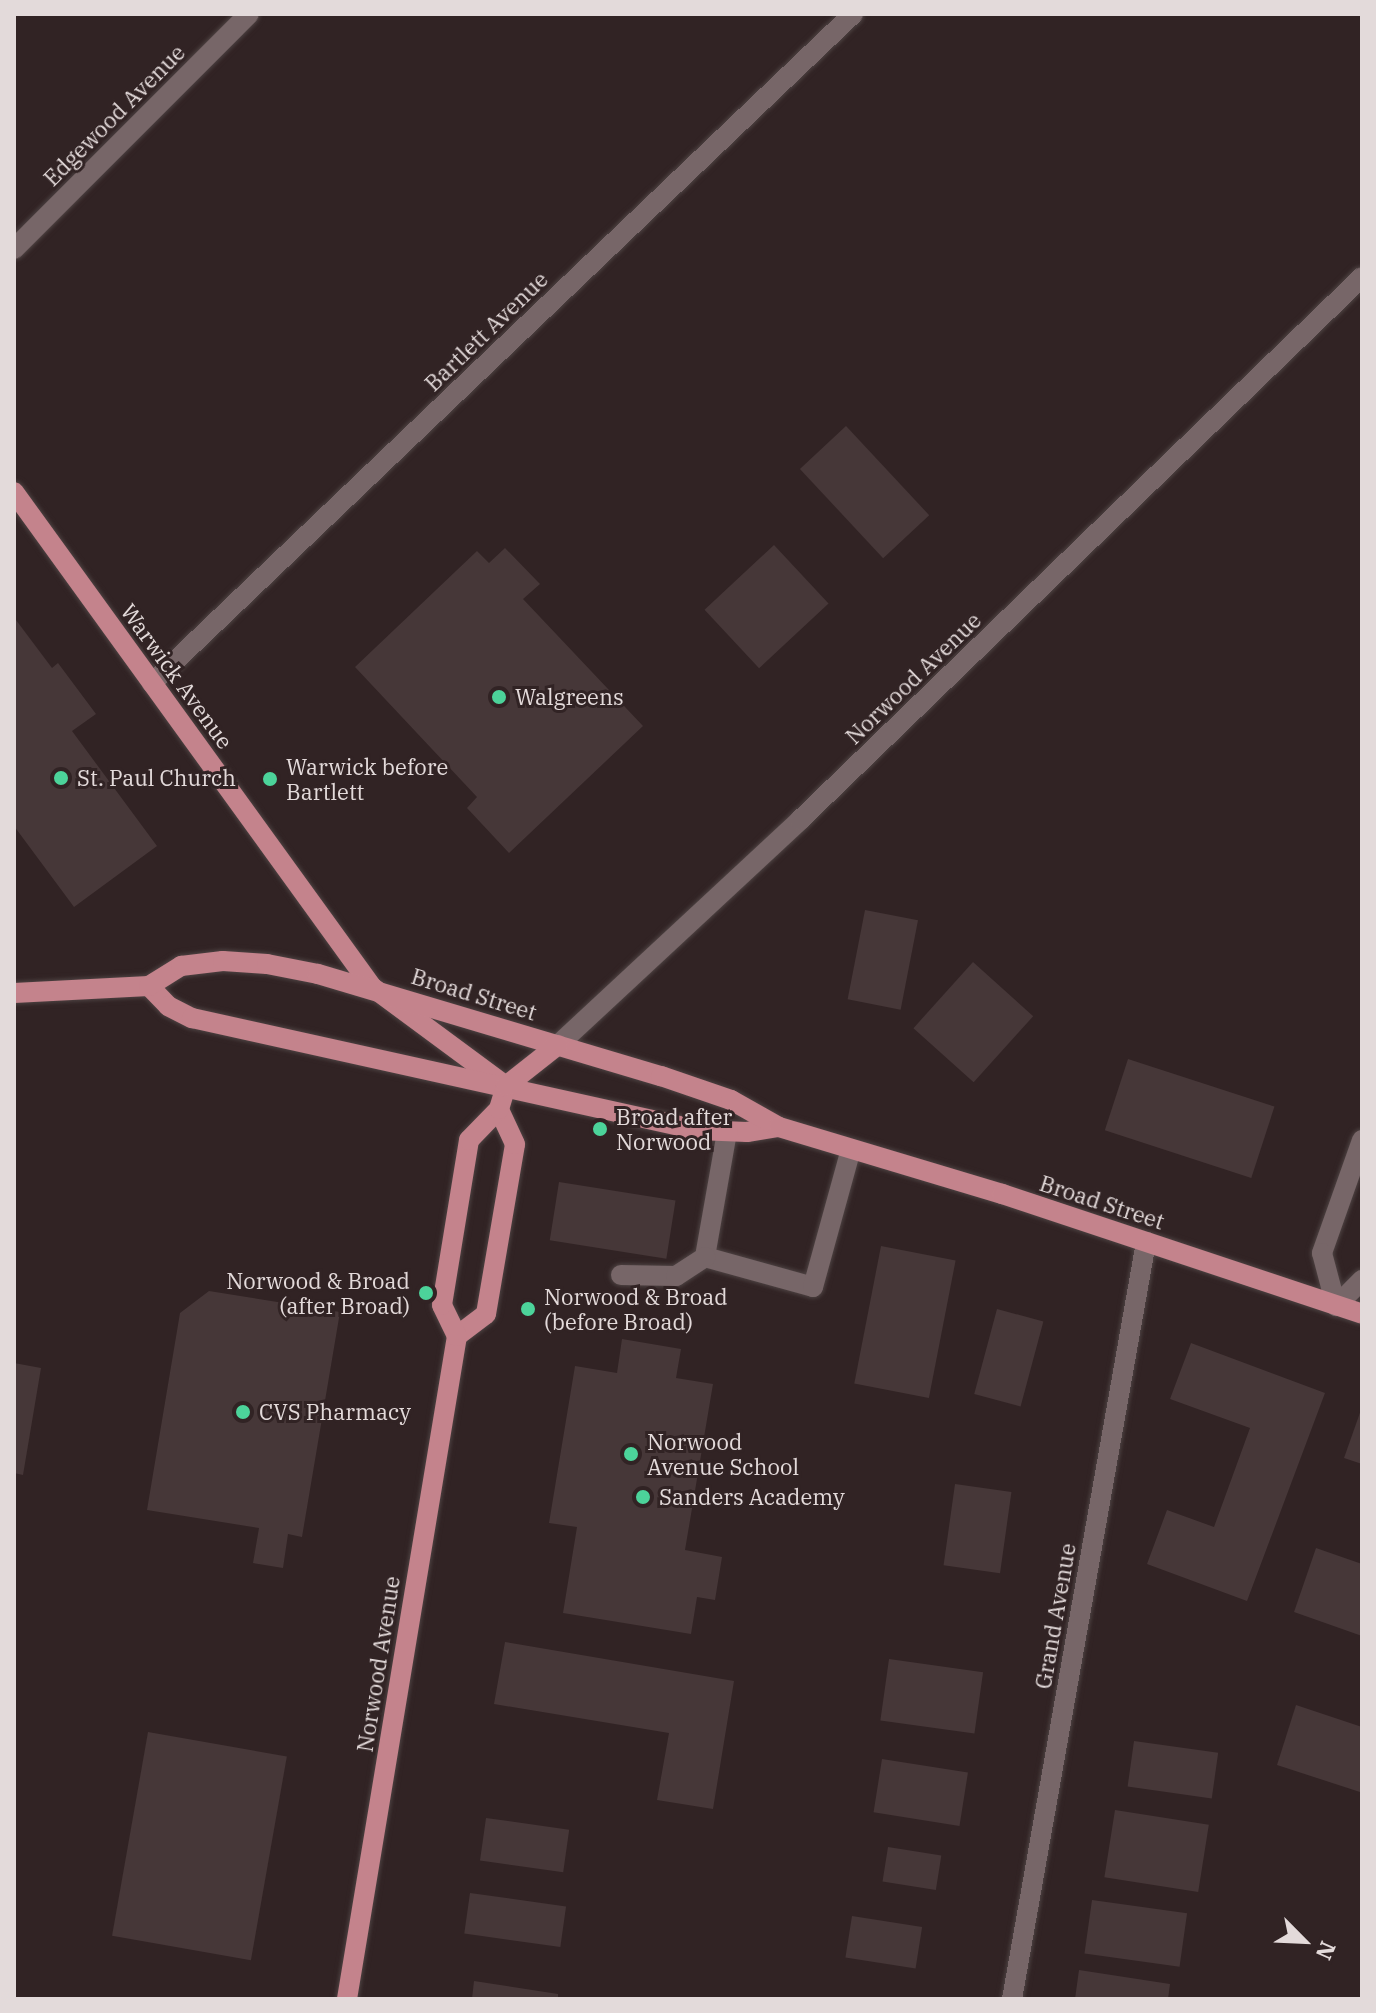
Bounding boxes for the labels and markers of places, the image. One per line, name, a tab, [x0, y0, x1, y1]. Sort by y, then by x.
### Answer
place label: Walgreens	[515, 684, 624, 710]
marker: Walgreens	[490, 688, 508, 706]
place label: Warwick before Bartlett	[286, 753, 448, 804]
place label: St. Paul Church	[77, 765, 236, 791]
marker: St. Paul Church	[52, 769, 70, 787]
marker: Warwick before Bartlett	[261, 770, 279, 788]
place label: Broad after Norwood	[616, 1103, 732, 1154]
marker: Broad after Norwood	[591, 1120, 609, 1138]
place label: Norwood & Broad (after Broad)	[226, 1267, 410, 1318]
place label: Norwood & Broad (before Broad)	[544, 1283, 728, 1334]
marker: Norwood & Broad (after Broad)	[417, 1284, 435, 1302]
marker: Norwood & Broad (before Broad)	[519, 1300, 537, 1318]
place label: CVS Pharmacy	[259, 1399, 411, 1425]
marker: CVS Pharmacy	[234, 1403, 252, 1421]
place label: Norwood Avenue School	[647, 1428, 799, 1480]
marker: Norwood Avenue School	[622, 1445, 640, 1463]
place label: Sanders Academy	[659, 1484, 845, 1510]
marker: Sanders Academy	[634, 1488, 652, 1506]

